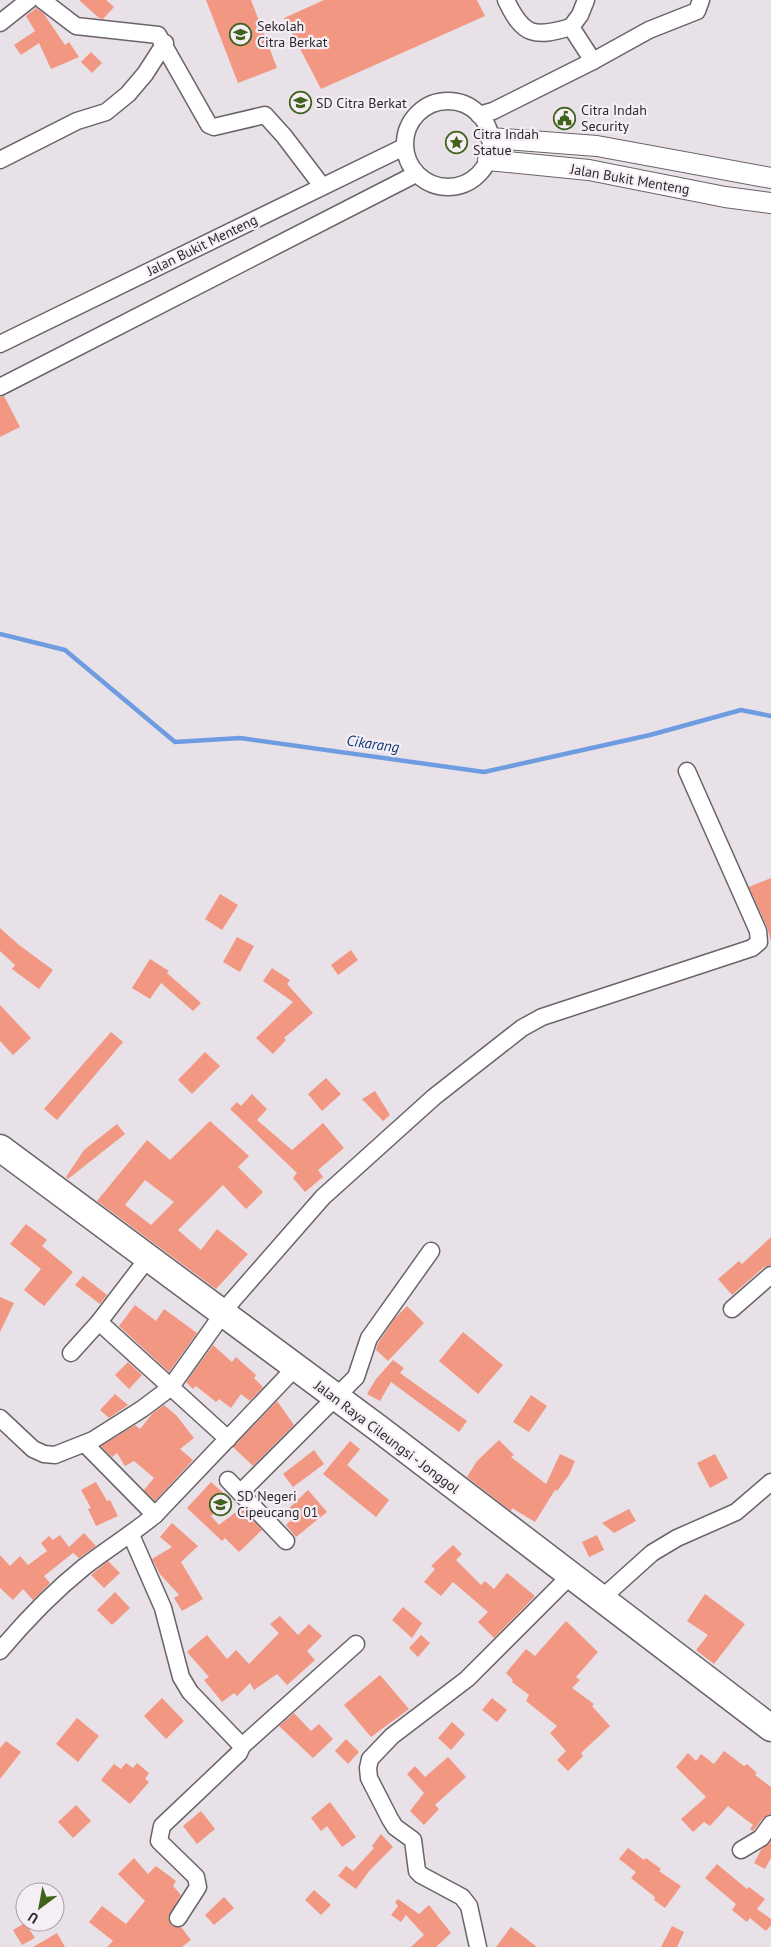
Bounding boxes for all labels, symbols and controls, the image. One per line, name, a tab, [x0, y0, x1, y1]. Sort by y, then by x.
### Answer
place label: Sekolah Citra Berkat	[257, 17, 328, 51]
school or university icon: Sekolah Citra Berkat	[229, 22, 253, 46]
school or university icon: SD Citra Berkat	[288, 91, 312, 115]
place label: SD Citra Berkat	[316, 94, 407, 112]
place label: Citra Indah Security	[581, 101, 647, 135]
public building icon: Citra Indah Security	[553, 106, 577, 130]
place label: Citra Indah Statue	[473, 125, 539, 159]
place icon: Citra Indah Statue	[445, 130, 469, 154]
street label: Jalan Bukit Menteng	[568, 159, 691, 198]
street label: Jalan Bukit Menteng	[143, 210, 260, 280]
water label: Cikarang	[346, 730, 401, 757]
street label: Jalan Raya Cileungsi - Jonggol	[310, 1376, 463, 1498]
place label: SD Negeri Cipeucang 01	[237, 1487, 318, 1521]
school or university icon: SD Negeri Cipeucang 01	[209, 1492, 233, 1516]
north arrow	[15, 1882, 65, 1932]
text: U	[25, 1908, 42, 1928]

